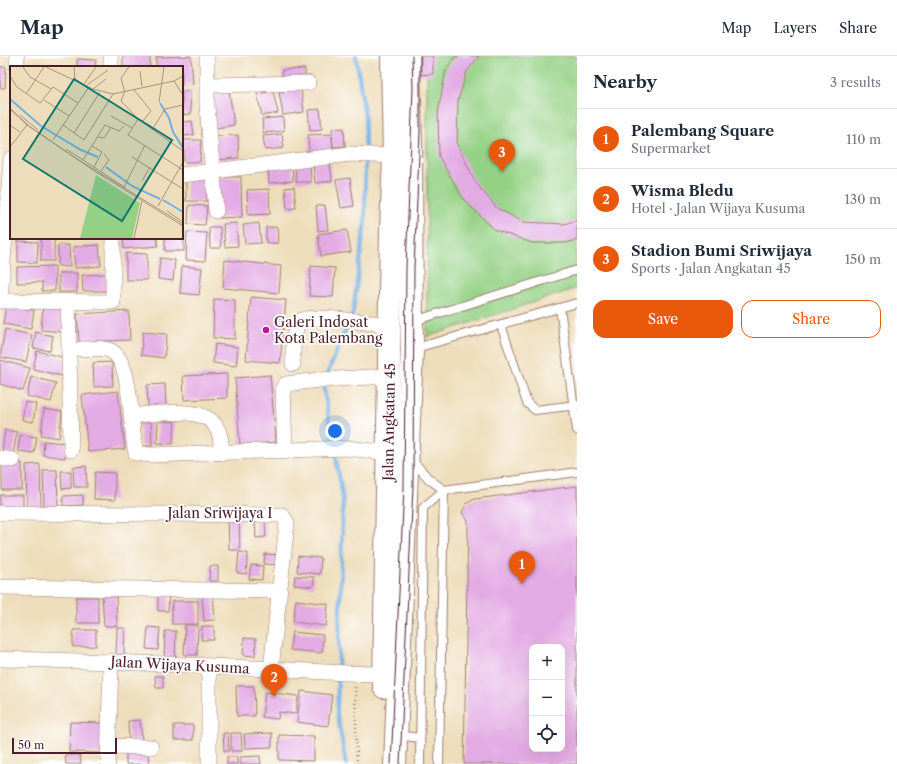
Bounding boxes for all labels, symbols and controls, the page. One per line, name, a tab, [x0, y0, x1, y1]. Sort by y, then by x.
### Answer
text: Map	[20, 16, 64, 39]
text: Map	[721, 19, 751, 37]
text: Layers	[773, 19, 817, 37]
text: Share	[839, 19, 877, 37]
inset map	[10, 66, 183, 239]
text: Nearby	[593, 72, 657, 92]
text: 3 results	[830, 74, 881, 90]
text: Palembang Square	[631, 121, 774, 140]
text: 1	[603, 131, 609, 147]
text: 110 m	[846, 131, 881, 147]
pin: 3	[489, 139, 515, 172]
text: Supermarket	[631, 140, 711, 156]
text: Wisma Bledu	[631, 181, 734, 200]
text: 2	[602, 191, 610, 207]
text: 130 m	[845, 191, 881, 207]
text: Hotel · Jalan Wijaya Kusuma	[631, 200, 805, 216]
text: Stadion Bumi Sriwijaya	[631, 241, 812, 260]
text: 3	[602, 251, 610, 267]
text: 150 m	[845, 251, 881, 267]
text: Sports · Jalan Angkatan 45	[631, 260, 790, 276]
button: Save	[593, 300, 733, 338]
button: Share	[741, 300, 881, 338]
place label: Galeri Indosat Kota Palembang	[274, 313, 383, 347]
marker: Galeri Indosat Kota Palembang	[261, 325, 271, 335]
street label: Jalan Angkatan 45	[379, 363, 399, 483]
your location	[325, 421, 345, 441]
street label: Jalan Sriwijaya I	[165, 504, 273, 522]
pin: 1	[509, 551, 535, 584]
map controls	[529, 644, 565, 752]
button: +	[529, 644, 565, 680]
street label: Jalan Wijaya Kusuma	[108, 652, 251, 678]
pin: 2	[261, 664, 287, 697]
button: −	[529, 680, 565, 716]
button: locate	[529, 716, 565, 752]
scale bar	[12, 736, 117, 755]
text: 50 m	[18, 738, 44, 752]

